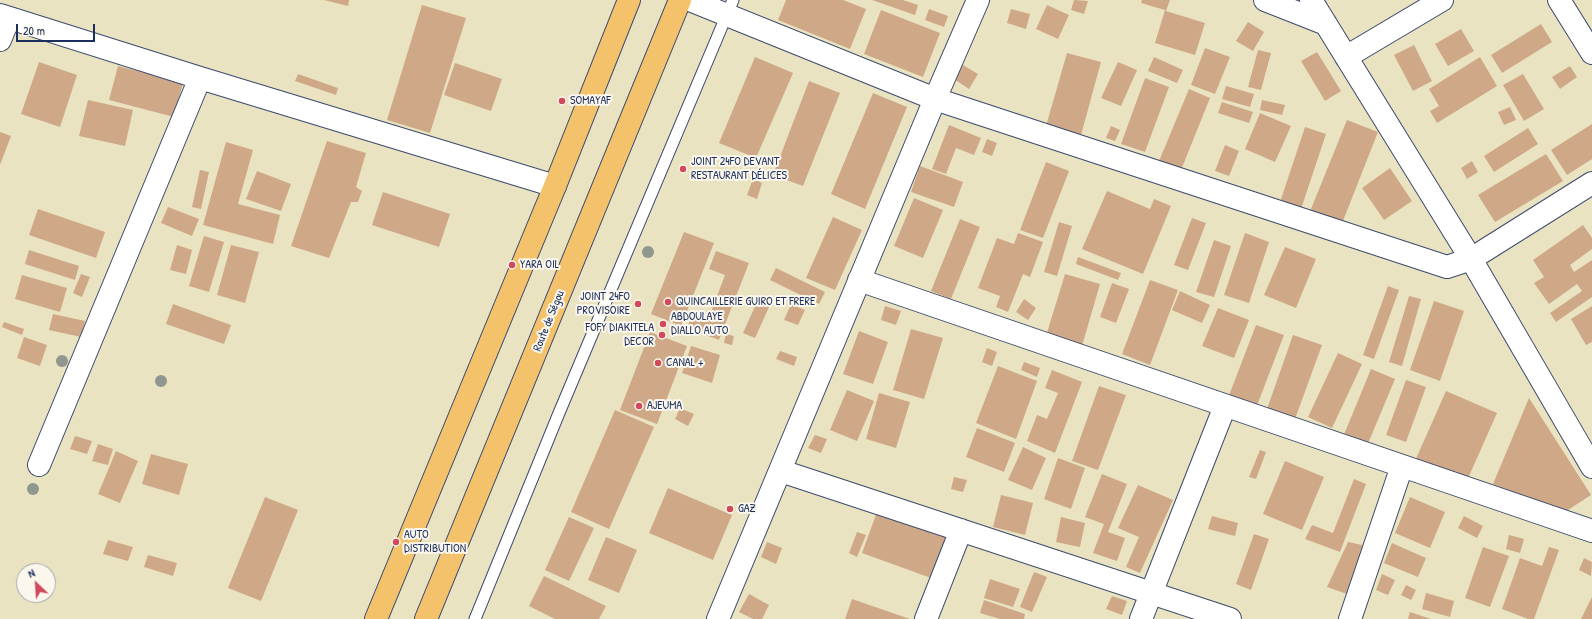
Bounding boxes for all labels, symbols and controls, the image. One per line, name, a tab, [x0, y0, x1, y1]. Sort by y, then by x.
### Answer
scale bar	[18, 16, 97, 42]
text: 20 m	[23, 22, 45, 39]
place label: SOMAYAF	[570, 94, 611, 108]
marker: SOMAYAF	[557, 96, 567, 106]
place label: JOINT 24FO DEVANT RESTAURANT DÉLICES	[691, 155, 787, 183]
marker: JOINT 24FO DEVANT RESTAURANT DÉLICES	[678, 164, 688, 174]
place label: YARA OIL	[520, 258, 559, 272]
marker: YARA OIL	[507, 260, 517, 270]
street label: Route de Ségou	[530, 289, 568, 353]
place label: JOINT 24FO PROVISOIRE	[577, 290, 630, 318]
place label: QUINCAILLERIE GUIRO ET FRERE	[676, 295, 815, 309]
marker: QUINCAILLERIE GUIRO ET FRERE	[663, 297, 673, 307]
marker: JOINT 24FO PROVISOIRE	[633, 299, 643, 309]
place label: ABDOULAYE DIALLO AUTO	[671, 310, 728, 338]
marker: ABDOULAYE DIALLO AUTO	[658, 319, 668, 329]
place label: FOFY DIAKITELA DECOR	[586, 321, 654, 349]
marker: FOFY DIAKITELA DECOR	[657, 330, 667, 340]
place label: CANAL +	[666, 356, 704, 370]
marker: CANAL +	[653, 358, 663, 368]
place label: AJEUMA	[647, 399, 682, 413]
marker: AJEUMA	[634, 401, 644, 411]
place label: GAZ	[738, 502, 756, 516]
marker: GAZ	[725, 504, 735, 514]
place label: AUTO DISTRIBUTION	[404, 528, 466, 556]
marker: AUTO DISTRIBUTION	[391, 537, 401, 547]
north arrow	[16, 563, 56, 603]
text: N	[26, 565, 37, 581]

